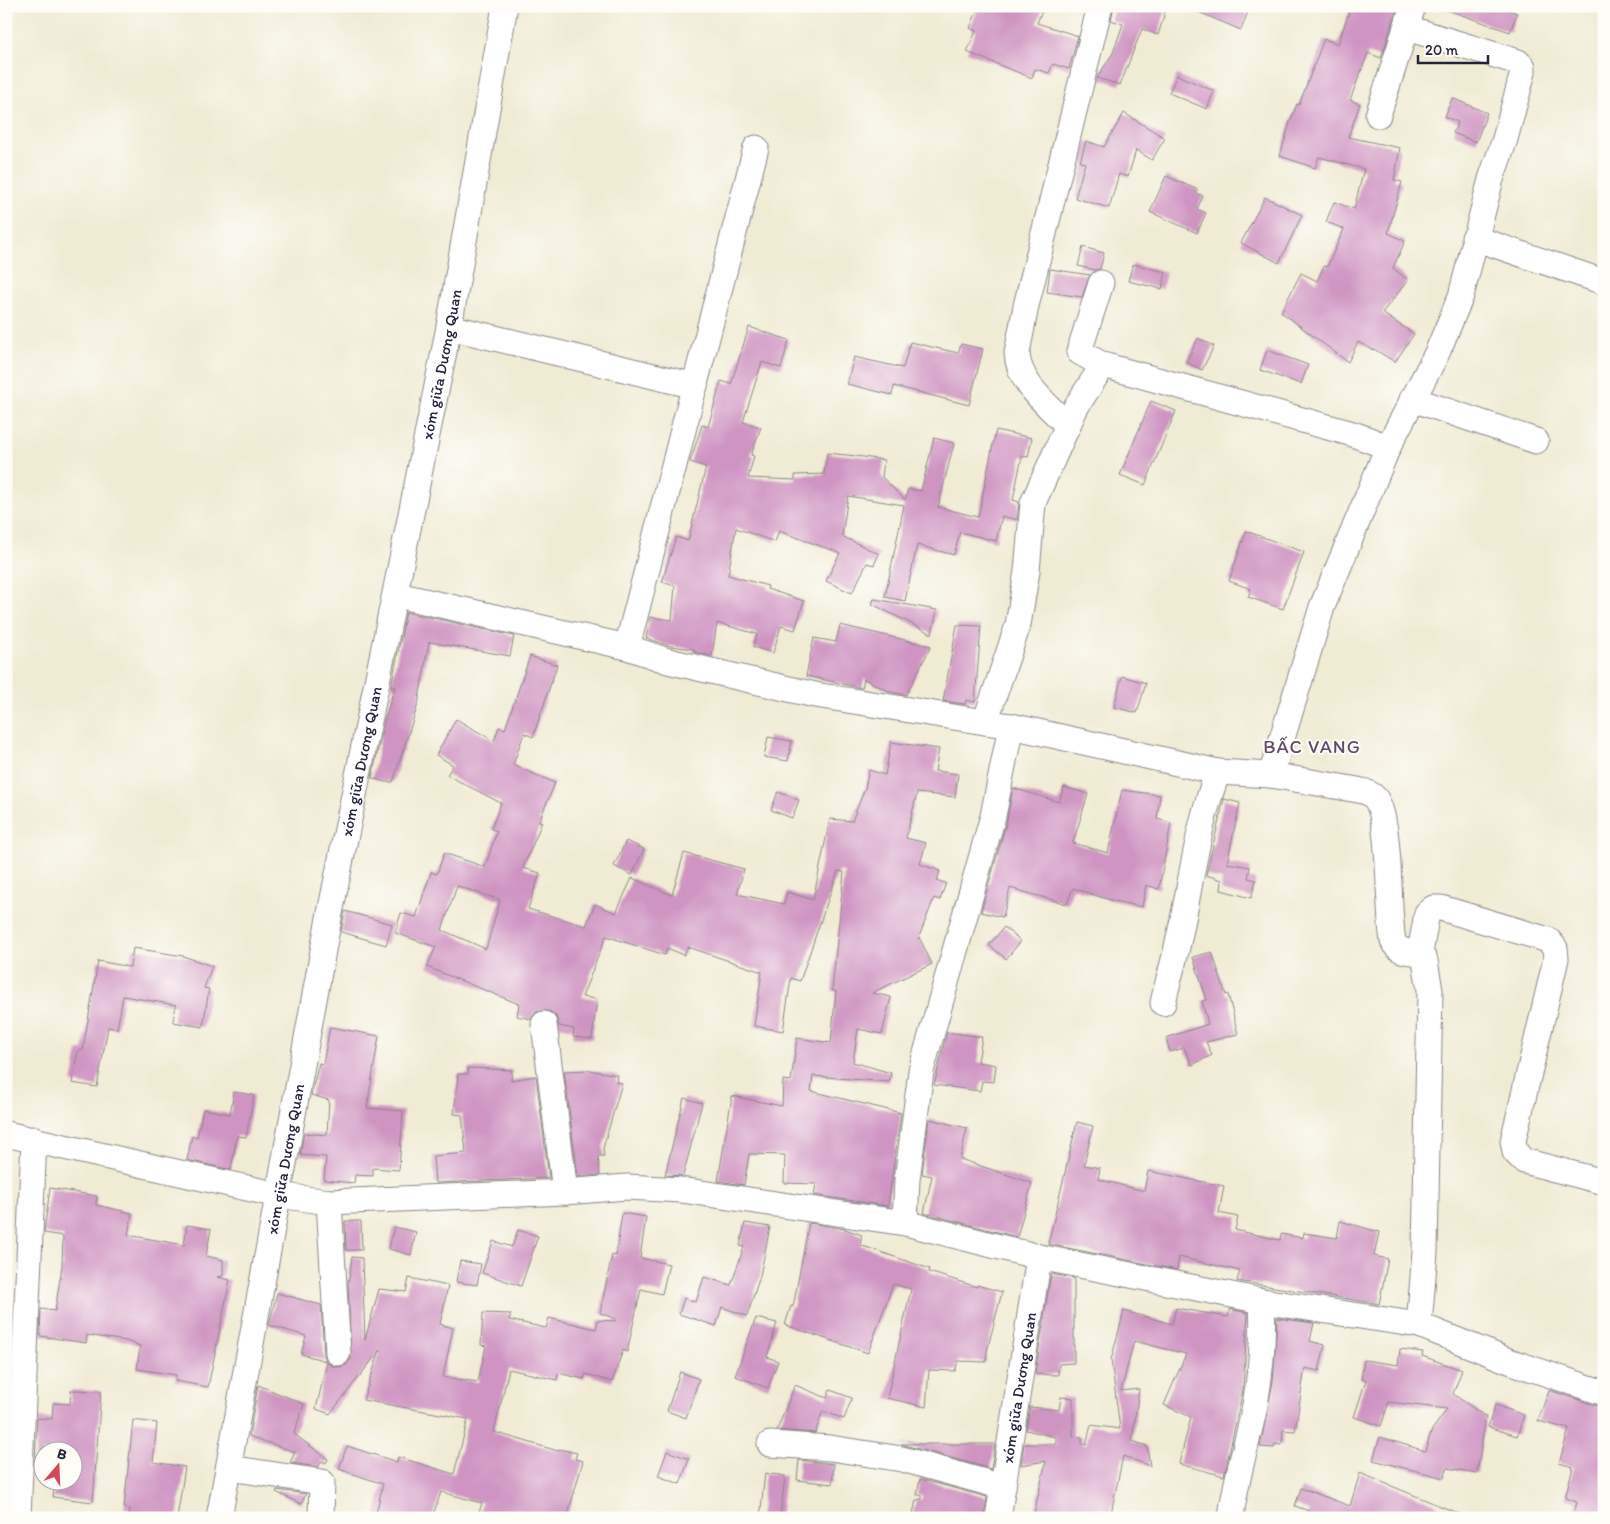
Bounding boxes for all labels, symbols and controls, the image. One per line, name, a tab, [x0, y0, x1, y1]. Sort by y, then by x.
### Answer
scale bar	[1418, 32, 1488, 64]
text: 20 m	[1425, 41, 1459, 59]
street label: xóm giữa Dương Quan	[417, 288, 465, 441]
street label: xóm giữa Dương Quan	[337, 685, 386, 838]
district label: BẤC VANG	[1263, 735, 1361, 758]
street label: xóm giữa Dương Quan	[262, 1082, 308, 1236]
street label: xóm giữa Dương Quan	[998, 1311, 1040, 1465]
north arrow	[32, 1442, 82, 1492]
text: B	[55, 1445, 69, 1464]

